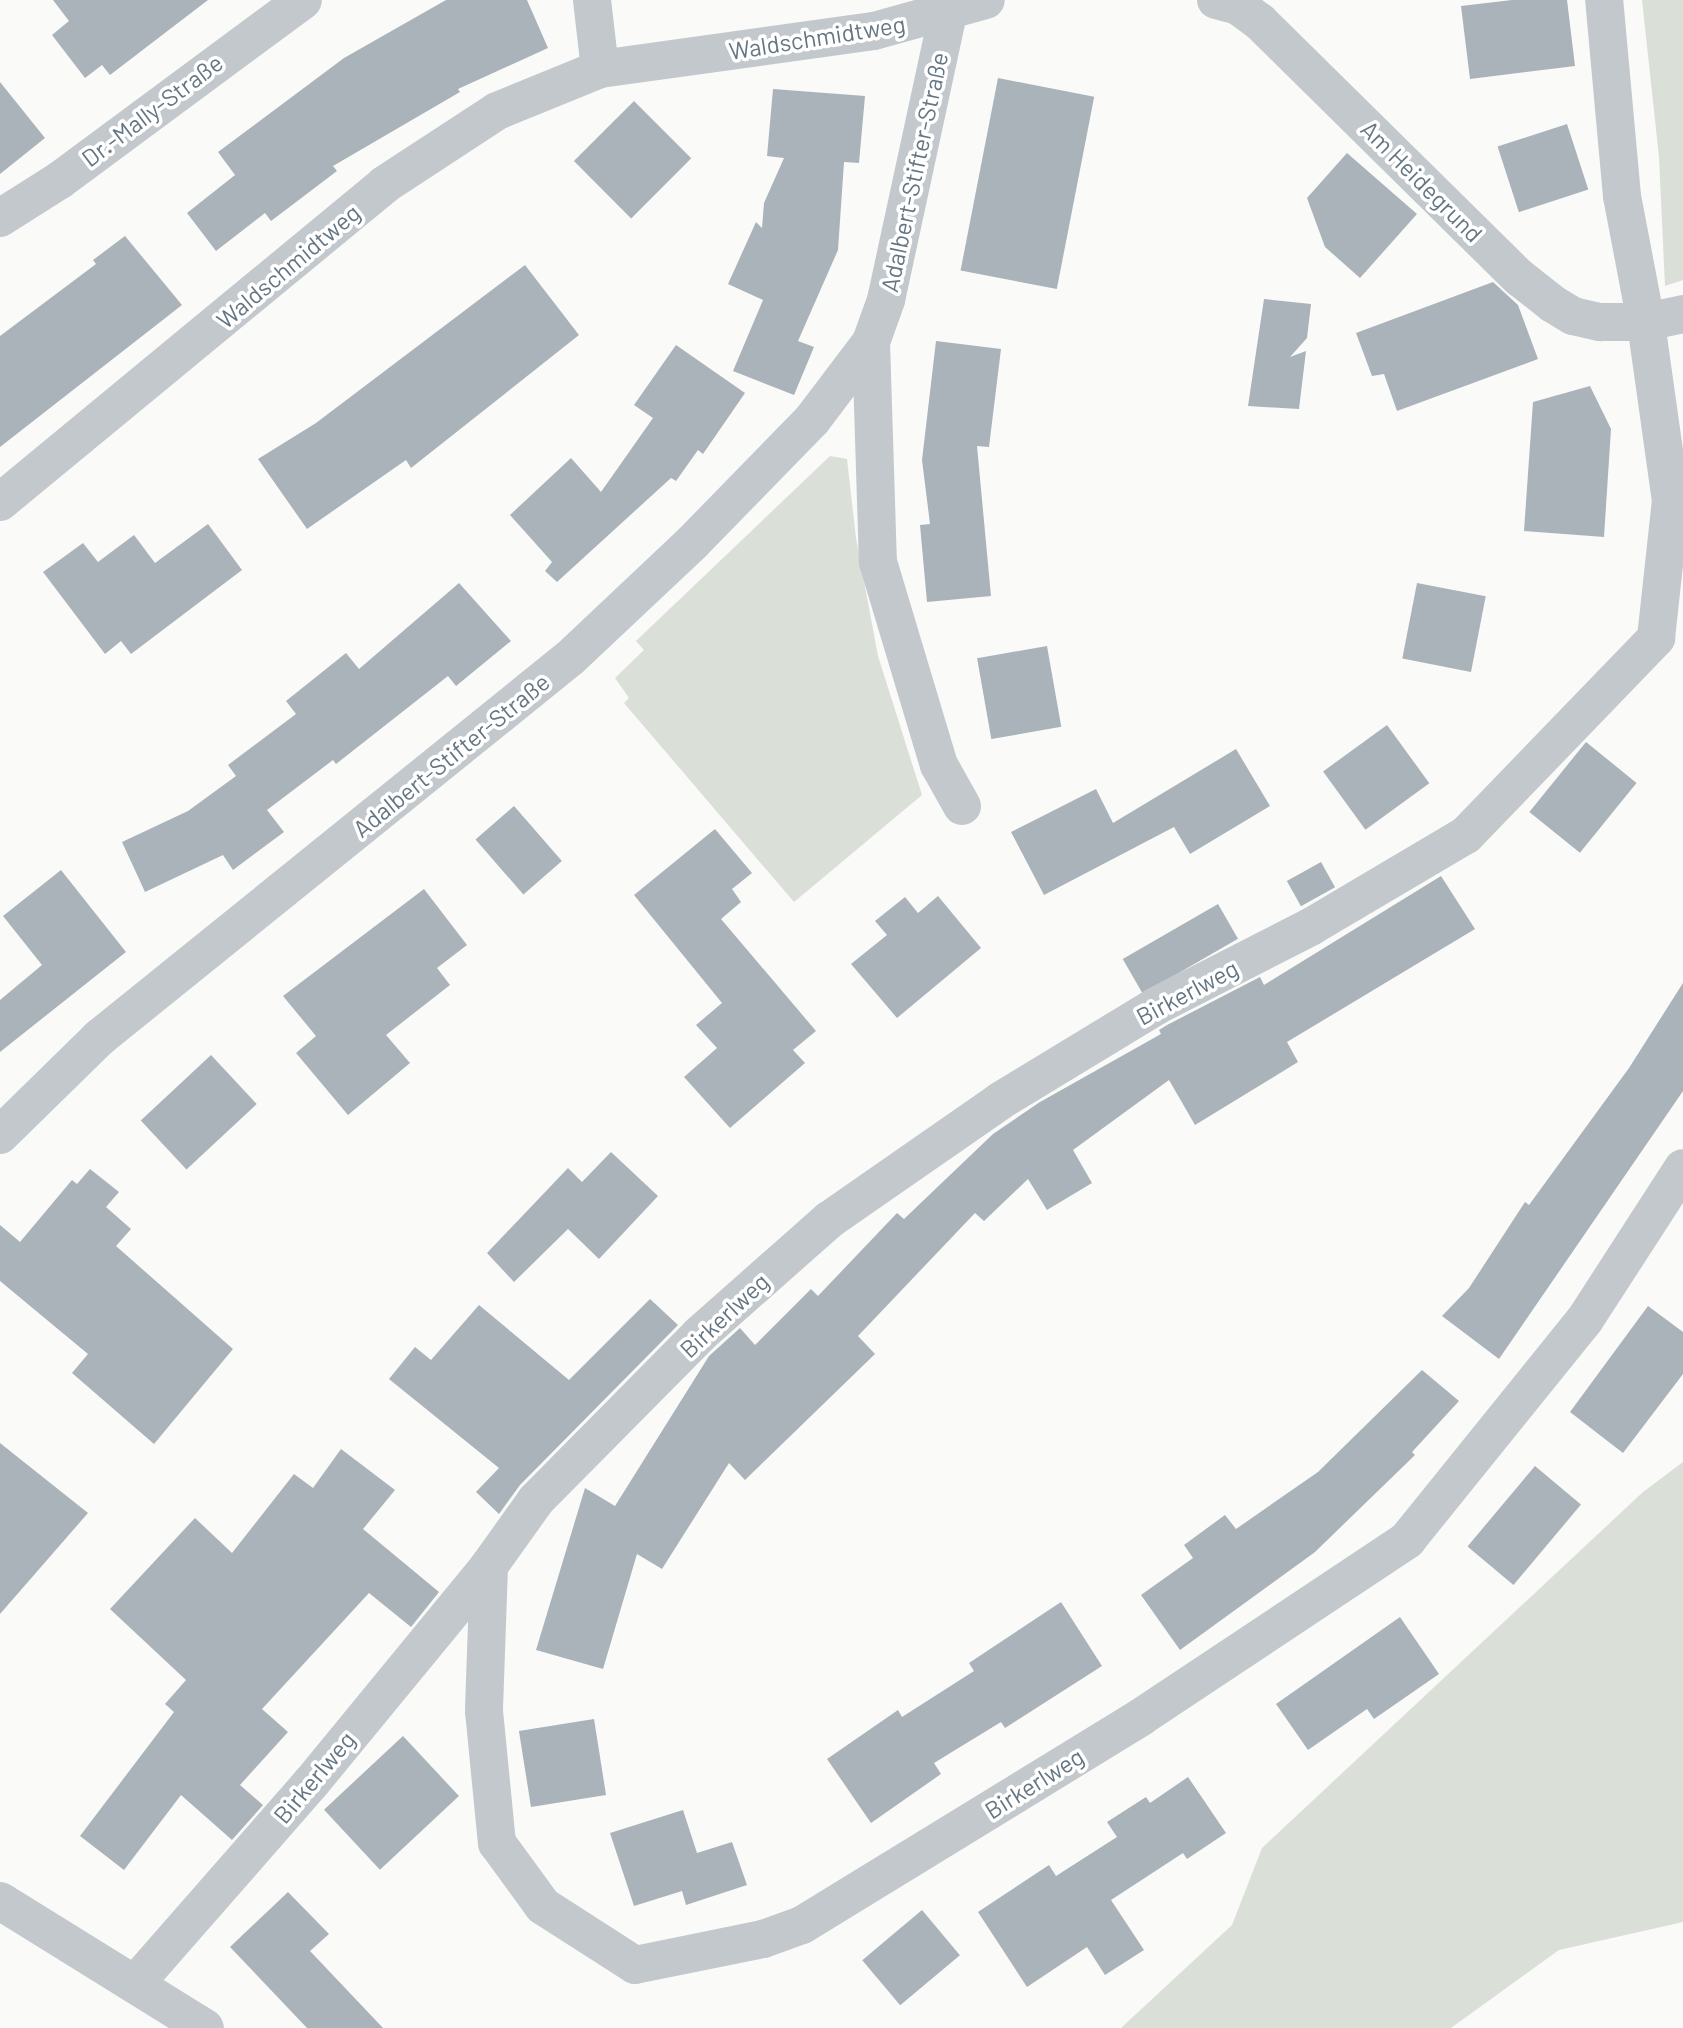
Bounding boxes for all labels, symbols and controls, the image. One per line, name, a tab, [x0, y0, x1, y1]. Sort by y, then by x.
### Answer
street label: Waldschmidtweg	[727, 9, 907, 65]
street label: Dr.-Mally-Straße	[76, 48, 228, 172]
street label: Adalbert-Stifter-Straße	[875, 50, 953, 294]
street label: Am Heidegrund	[1355, 114, 1489, 248]
street label: Waldschmidtweg	[211, 198, 365, 334]
street label: Adalbert-Stifter-Straße	[347, 667, 555, 843]
street label: Birkerlweg	[1131, 953, 1243, 1031]
street label: Birkerlweg	[674, 1267, 774, 1363]
street label: Birkerlweg	[267, 1725, 361, 1829]
street label: Birkerlweg	[979, 1741, 1089, 1825]

